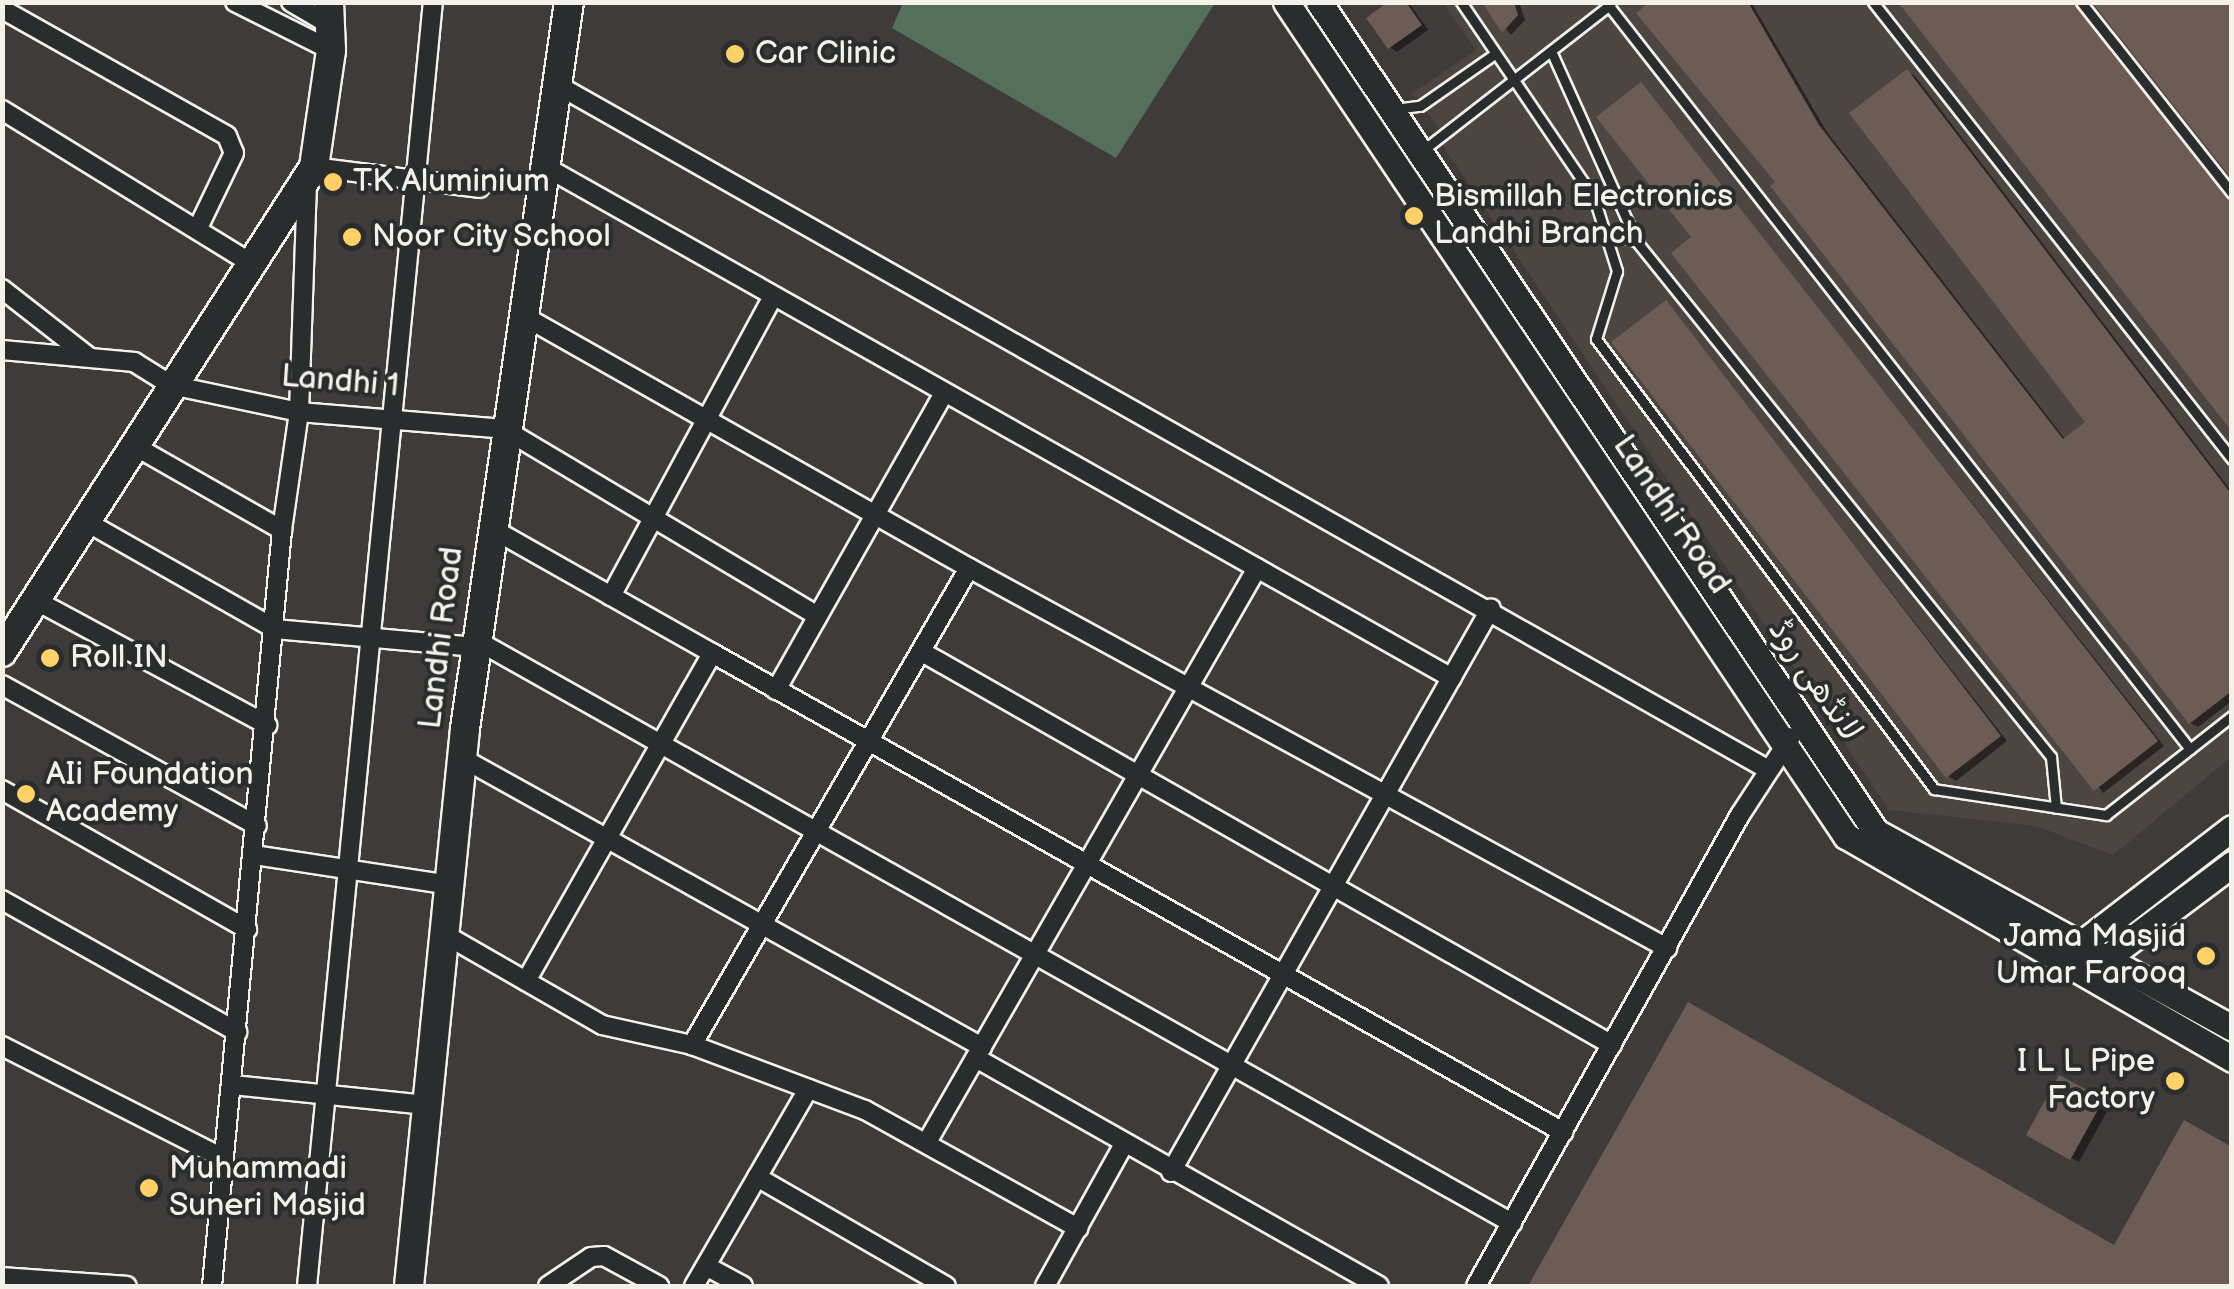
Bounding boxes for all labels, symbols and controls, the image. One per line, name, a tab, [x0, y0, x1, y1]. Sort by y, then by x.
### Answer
place label: Car Clinic	[755, 35, 896, 73]
marker: Car Clinic	[724, 43, 746, 65]
place label: TK Aluminium	[353, 163, 550, 201]
marker: TK Aluminium	[322, 171, 344, 193]
place label: Bismillah Electronics Landhi Branch	[1434, 179, 1733, 254]
marker: Bismillah Electronics Landhi Branch	[1403, 205, 1425, 227]
place label: Noor City School	[372, 218, 613, 256]
marker: Noor City School	[341, 226, 363, 248]
street label: Landhi 1	[279, 358, 401, 406]
street label: Landhi Road	[1604, 428, 1738, 602]
street label: Landhi Road	[412, 545, 472, 731]
street label: لانڈھی روڈ	[1759, 613, 1869, 749]
place label: Roll IN	[70, 639, 168, 677]
marker: Roll IN	[39, 647, 61, 669]
place label: AIi Foundation Academy	[46, 757, 253, 832]
marker: AIi Foundation Academy	[15, 783, 37, 805]
place label: Jama Masjid Umar Farooq	[1996, 919, 2186, 994]
marker: Jama Masjid Umar Farooq	[2195, 945, 2217, 967]
place label: I L L Pipe Factory	[2017, 1044, 2155, 1119]
marker: I L L Pipe Factory	[2164, 1070, 2186, 1092]
place label: Muhammadi Suneri Masjid	[169, 1151, 366, 1226]
marker: Muhammadi Suneri Masjid	[138, 1177, 160, 1199]

